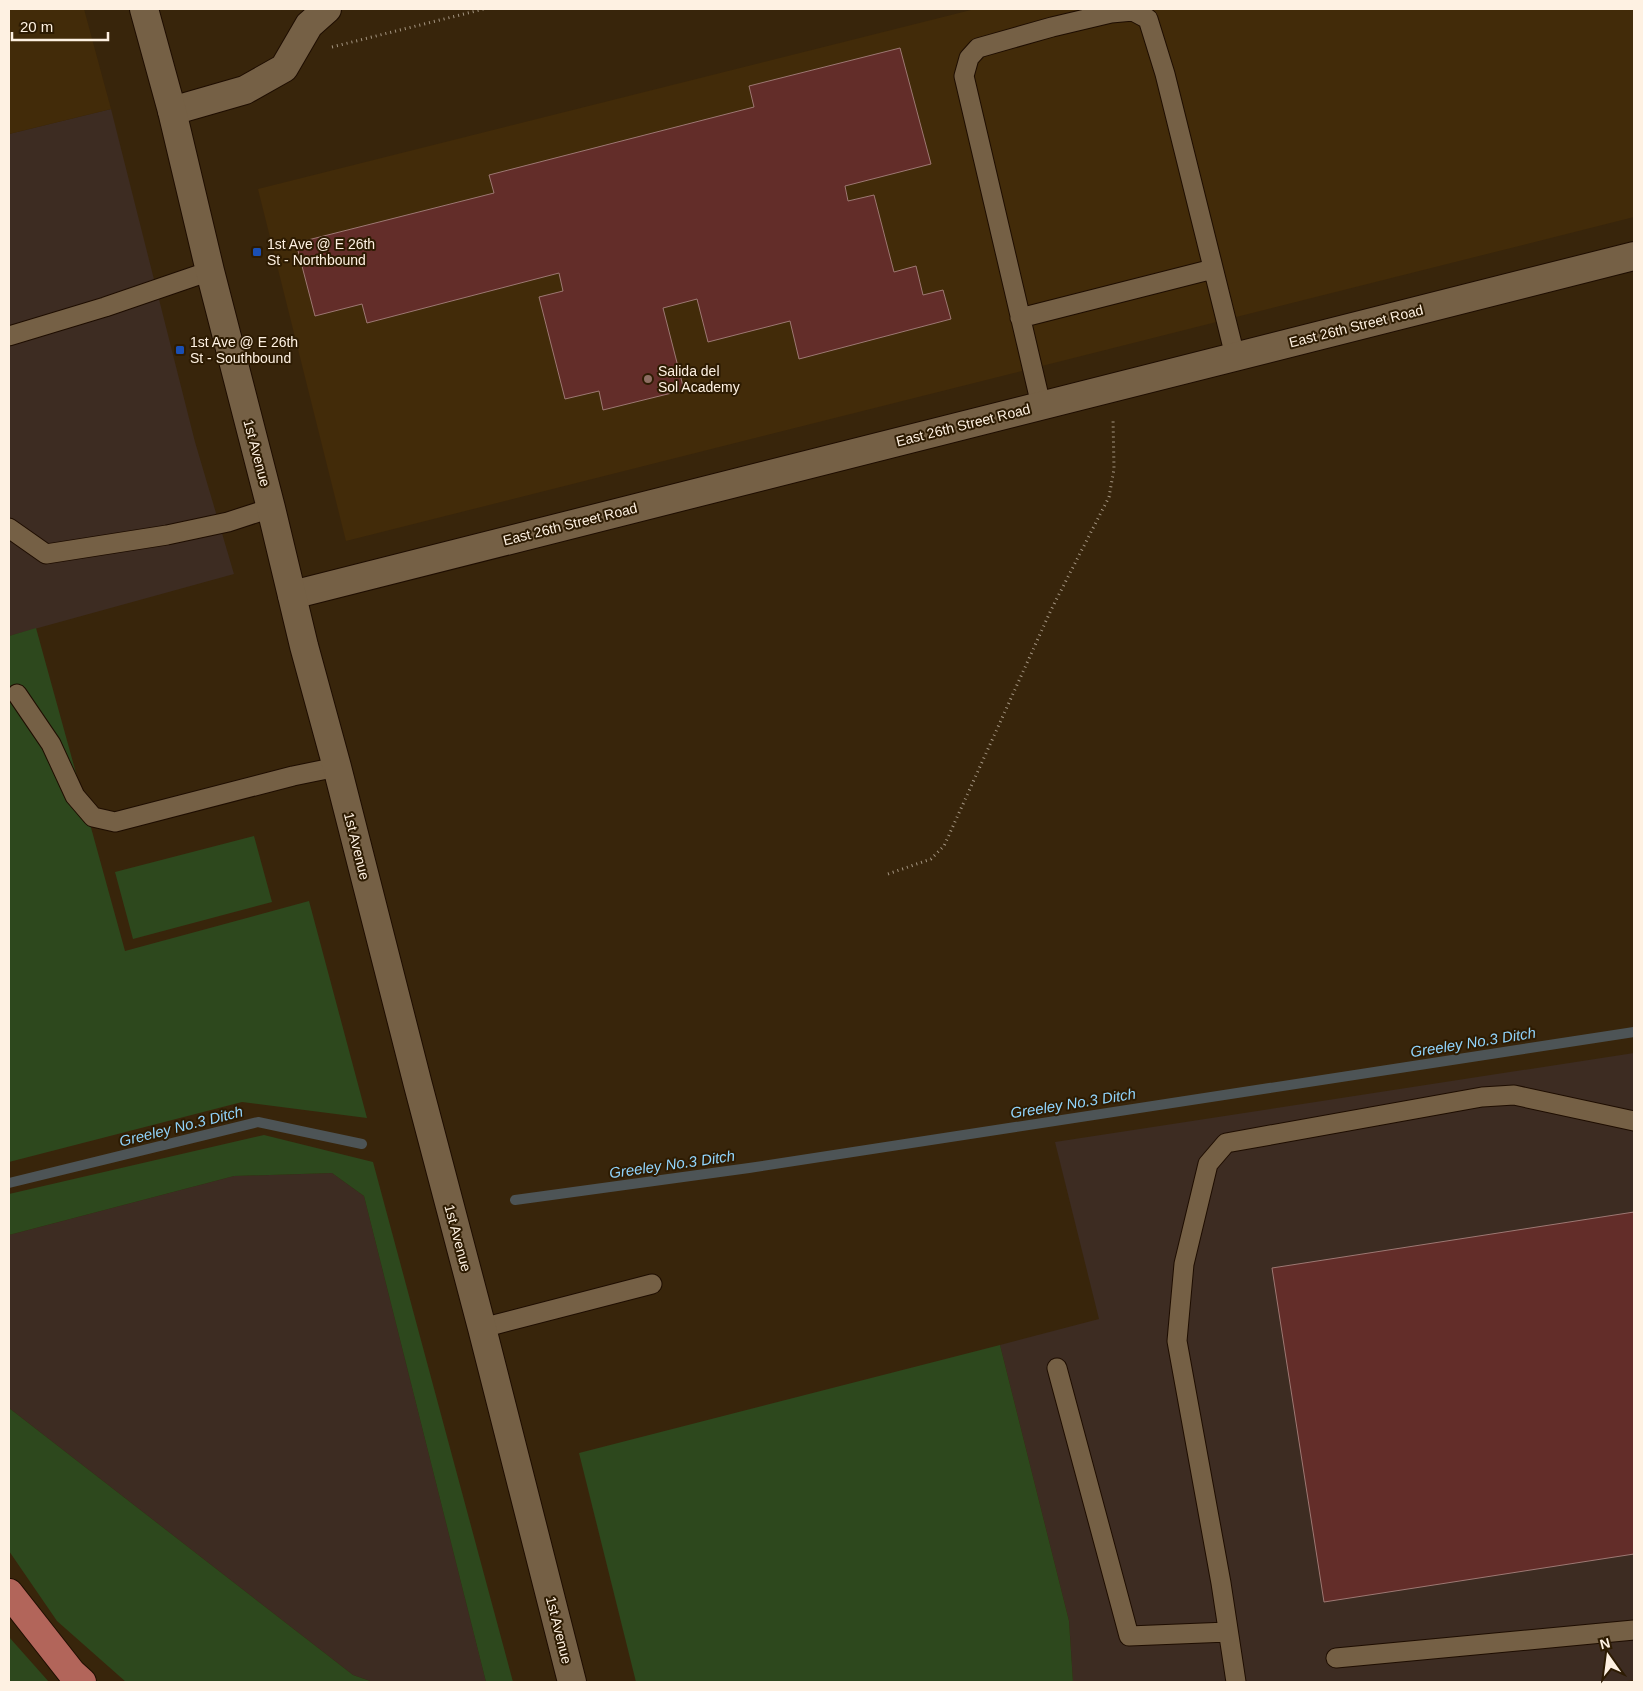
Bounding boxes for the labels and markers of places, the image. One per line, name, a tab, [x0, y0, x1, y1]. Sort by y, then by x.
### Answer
place label: 1st Ave @ E 26th St - Northbound	[267, 236, 375, 268]
marker: 1st Ave @ E 26th St - Northbound	[251, 246, 263, 258]
place label: 1st Ave @ E 26th St - Southbound	[190, 334, 298, 366]
marker: 1st Ave @ E 26th St - Southbound	[174, 344, 186, 356]
place label: Salida del Sol Academy	[658, 363, 740, 395]
marker: Salida del Sol Academy	[642, 373, 654, 385]

